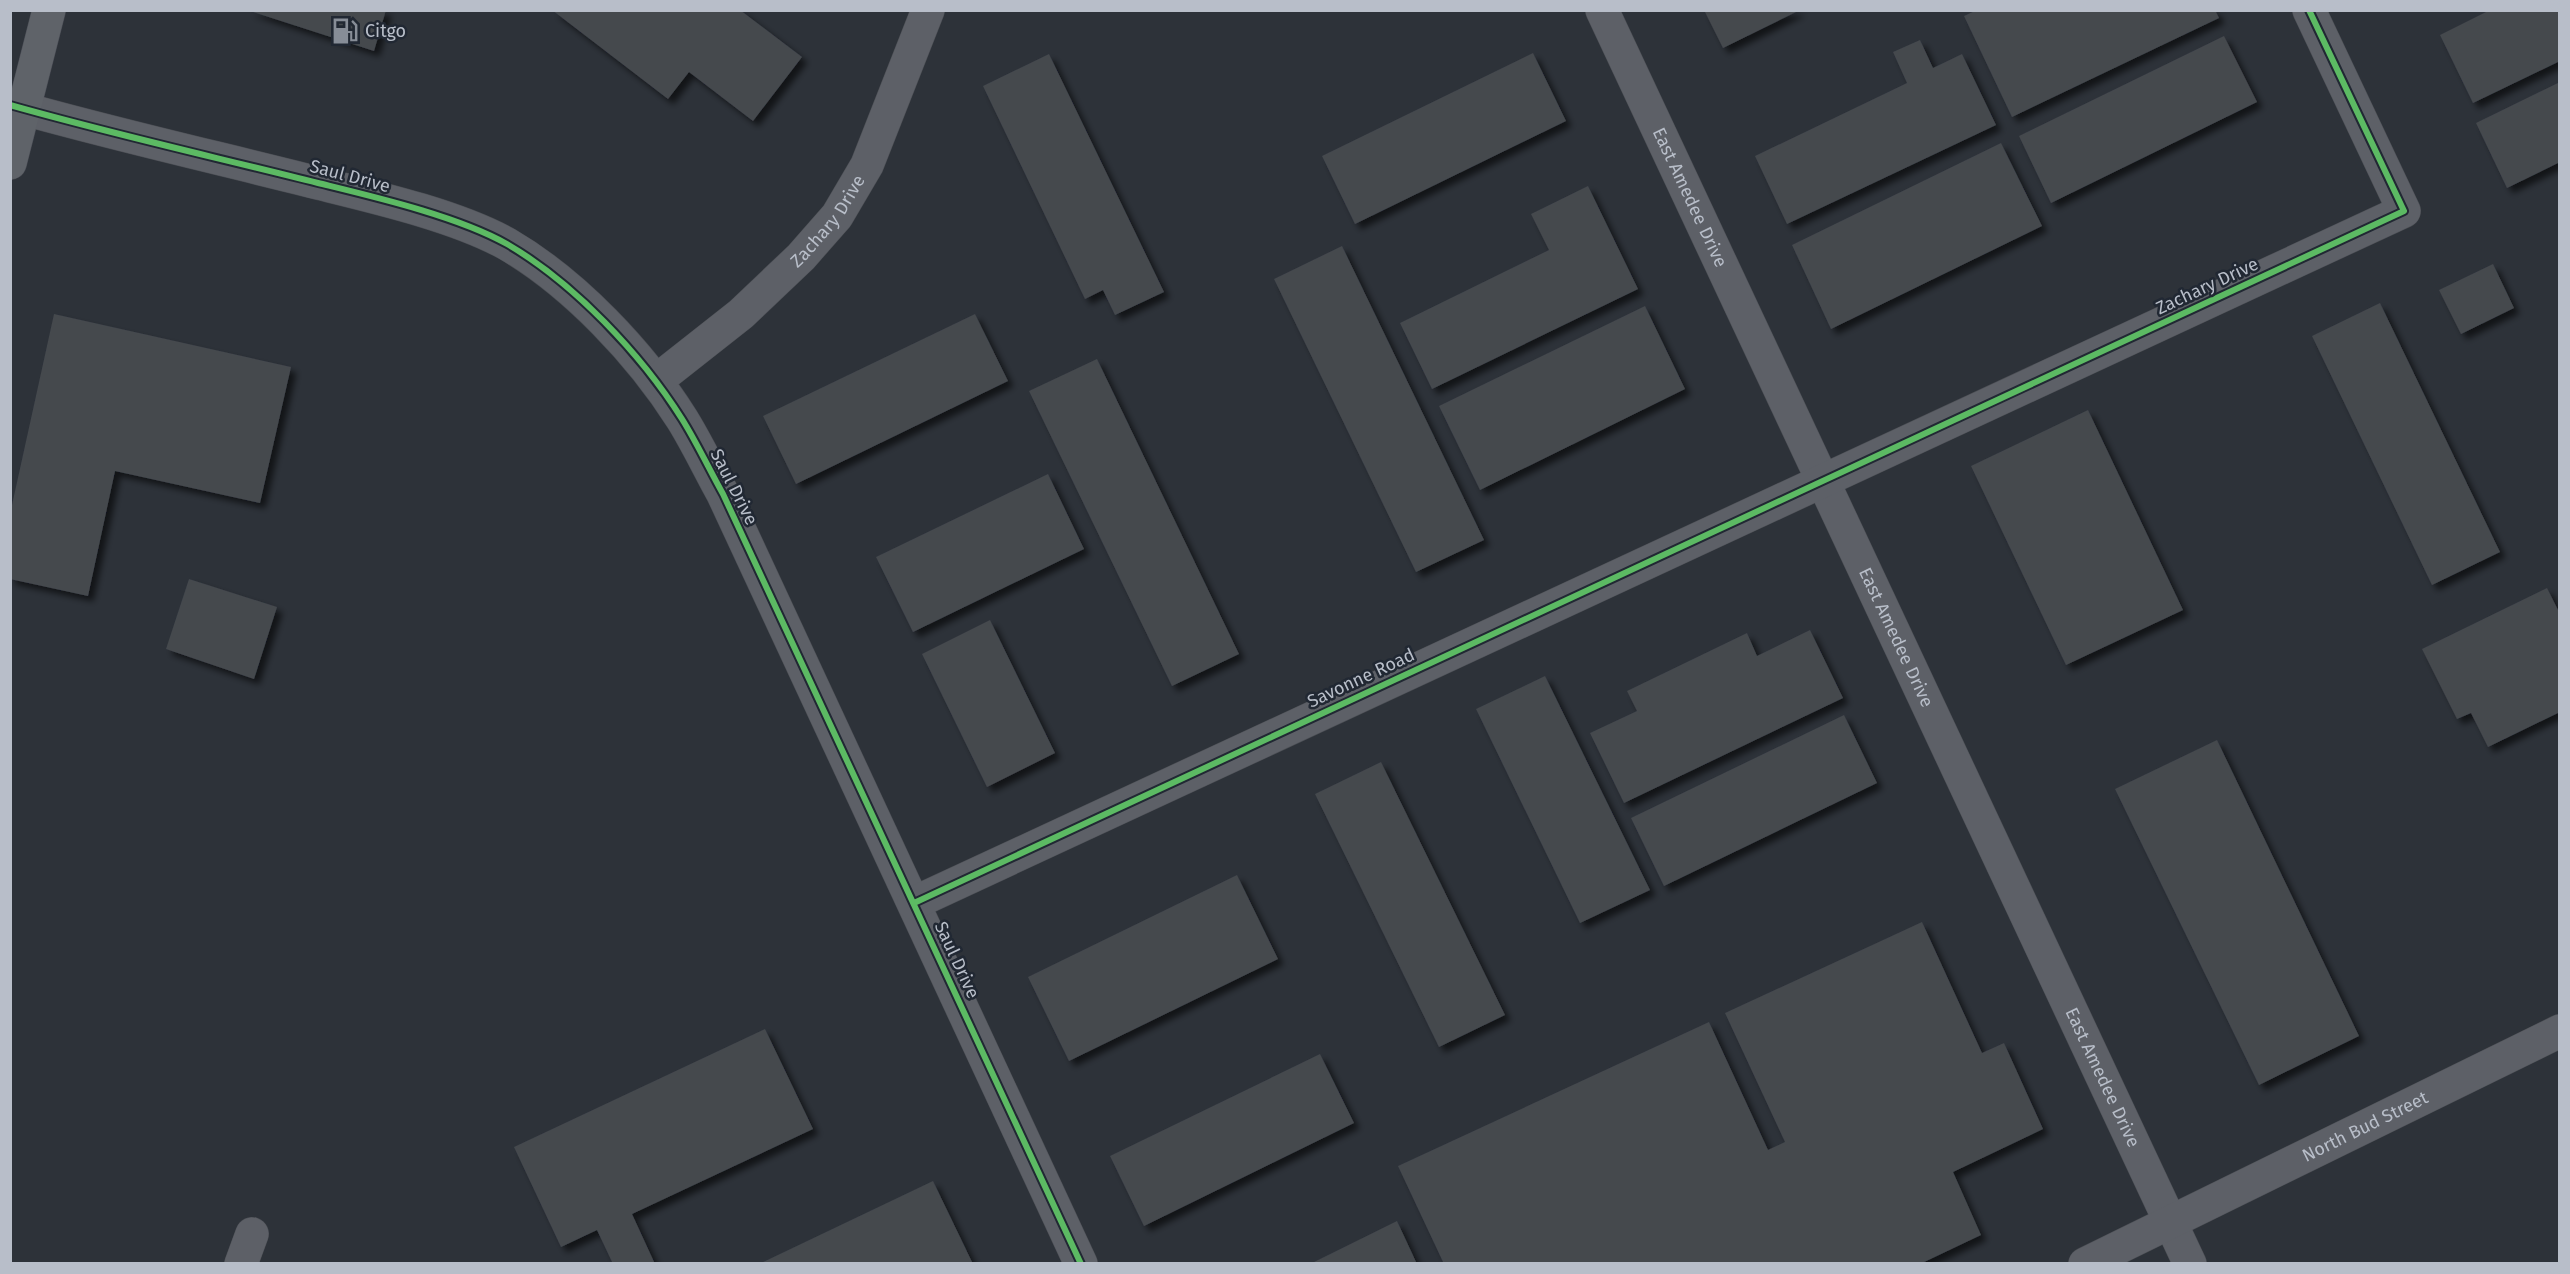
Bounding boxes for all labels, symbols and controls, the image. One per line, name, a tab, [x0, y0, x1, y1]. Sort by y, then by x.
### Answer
fuel station icon: Citgo	[330, 16, 360, 46]
place label: Citgo	[365, 20, 406, 42]
street label: East Amedee Drive	[1648, 124, 1732, 271]
street label: Saul Drive	[307, 155, 393, 197]
street label: Zachary Drive	[786, 171, 870, 272]
street label: Zachary Drive	[2152, 253, 2262, 319]
street label: Saul Drive	[706, 445, 762, 529]
street label: East Amedee Drive	[1854, 564, 1938, 711]
street label: Savonne Road	[1304, 644, 1418, 712]
street label: Saul Drive	[930, 918, 984, 1002]
street label: East Amedee Drive	[2060, 1004, 2145, 1151]
street label: North Bud Street	[2299, 1086, 2432, 1167]

